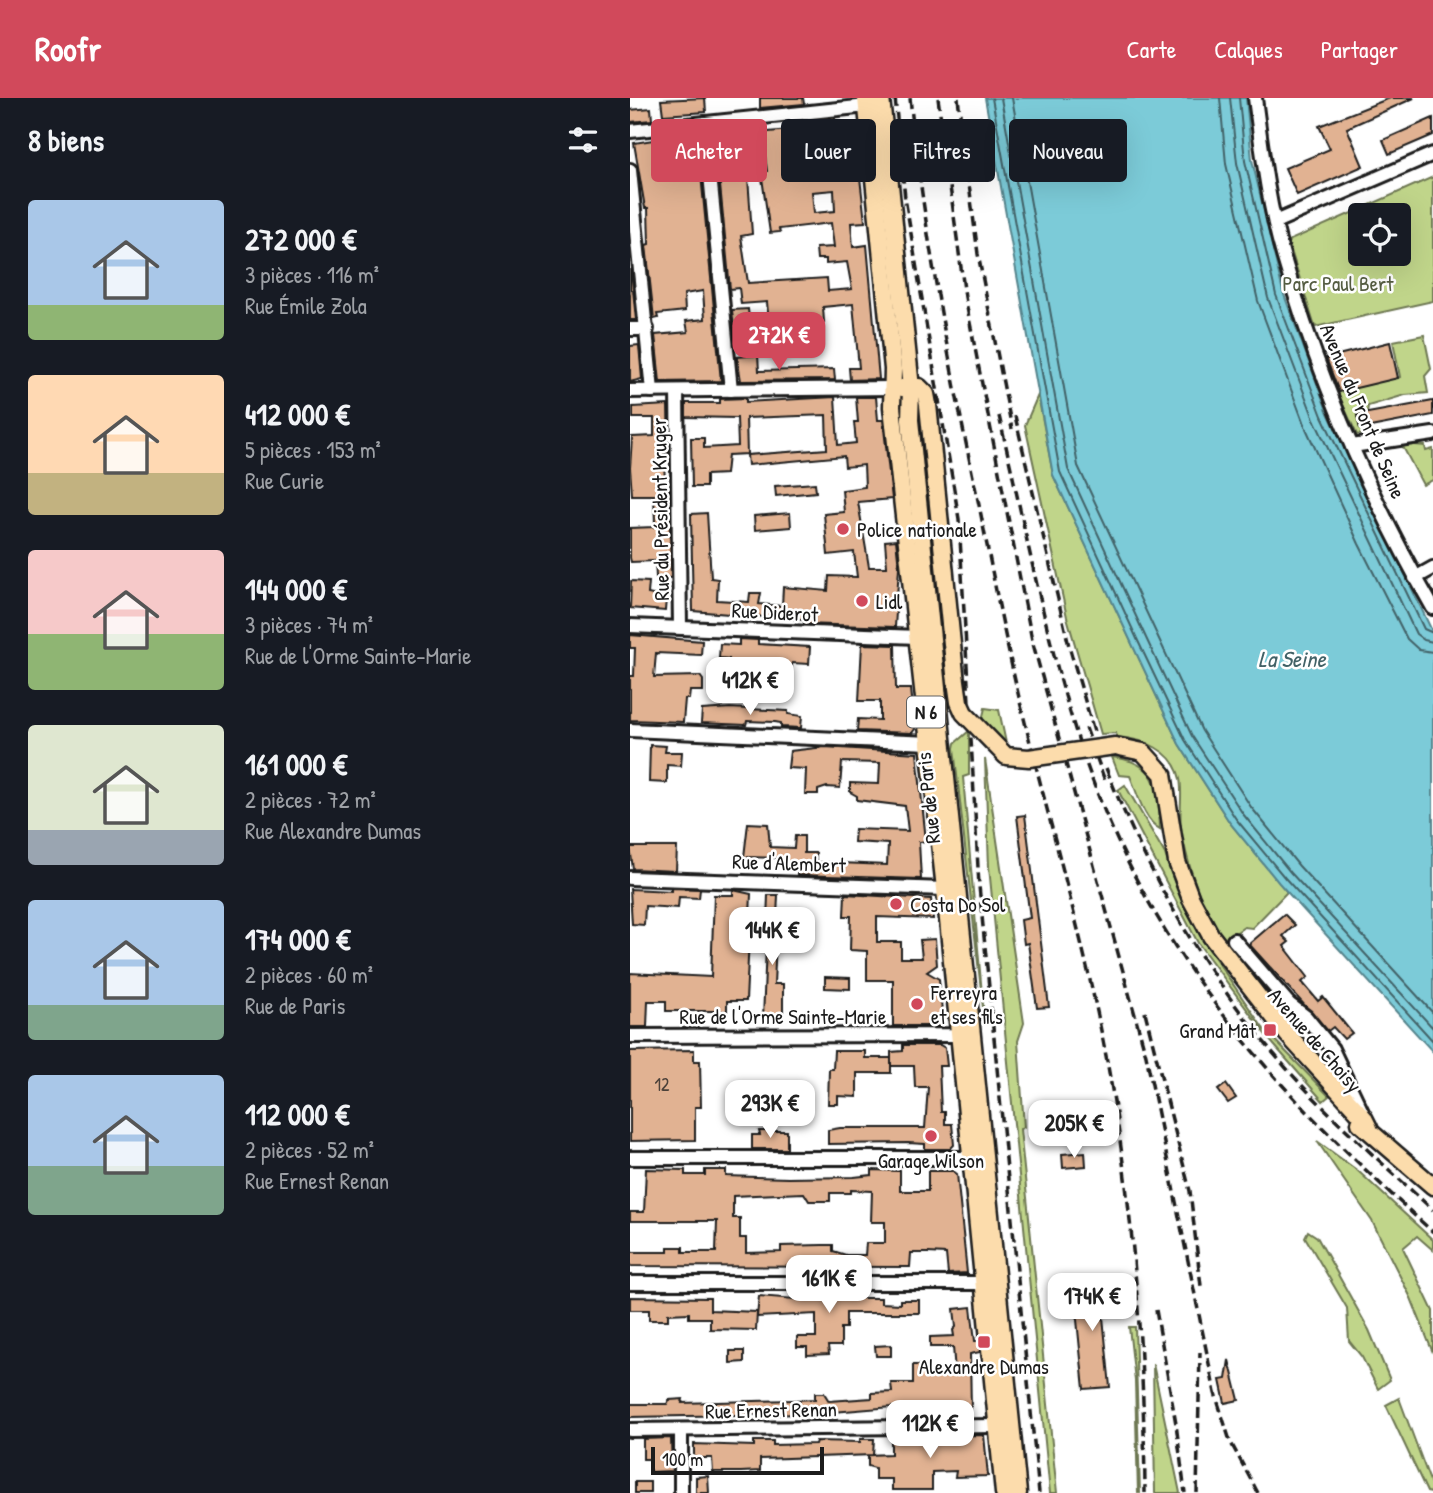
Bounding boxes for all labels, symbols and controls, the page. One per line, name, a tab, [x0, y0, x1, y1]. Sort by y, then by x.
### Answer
text: Roofr	[35, 27, 101, 71]
text: Carte	[1127, 33, 1176, 65]
text: Calques	[1214, 33, 1283, 65]
text: Partager	[1321, 33, 1398, 65]
chip: Acheter	[651, 119, 767, 182]
chip: Louer	[781, 119, 876, 182]
chip: Filtres	[890, 119, 995, 182]
chip: Nouveau	[1009, 119, 1127, 182]
text: 8 biens	[28, 120, 104, 160]
icon: filters	[564, 121, 602, 159]
map controls	[1348, 203, 1411, 266]
button: locate	[1348, 203, 1411, 266]
text: 272 000 €	[245, 219, 356, 259]
icon: home	[84, 228, 168, 312]
text: 3 pièces · 116 m²	[245, 259, 379, 290]
park label: Parc Paul Bert	[1283, 269, 1394, 298]
text: Rue Émile Zola	[245, 290, 367, 321]
pin: 272K €	[722, 313, 836, 372]
text: 272K €	[748, 319, 810, 350]
street label: Avenue du Front de Seine	[1313, 319, 1413, 503]
text: 412 000 €	[245, 394, 350, 434]
icon: home	[84, 403, 168, 487]
street label: Rue du Président Kruger	[644, 417, 676, 601]
text: 5 pièces · 153 m²	[245, 434, 381, 465]
text: Rue Curie	[245, 465, 324, 496]
place label: Police nationale	[857, 515, 977, 544]
marker: Police nationale	[835, 521, 851, 537]
text: 144 000 €	[245, 569, 347, 609]
icon: home	[84, 578, 168, 662]
place label: Lidl	[876, 587, 903, 616]
marker: Lidl	[854, 593, 870, 609]
street label: Rue Diderot	[731, 595, 820, 629]
text: 3 pièces · 74 m²	[245, 609, 373, 640]
text: Rue de l'Orme Sainte-Marie	[245, 640, 471, 671]
water label: La Seine	[1258, 643, 1326, 674]
pin: 412K €	[693, 658, 807, 717]
text: 412K €	[722, 664, 778, 695]
road number: N 6	[907, 696, 945, 727]
text: 161 000 €	[245, 744, 347, 784]
street label: Rue de Paris	[909, 751, 947, 845]
icon: home	[84, 753, 168, 837]
text: 2 pièces · 72 m²	[245, 784, 376, 815]
text: Rue Alexandre Dumas	[245, 815, 421, 846]
street label: Rue d'Alembert	[732, 847, 847, 879]
place label: Costa Do Sol	[910, 890, 1006, 919]
marker: Costa Do Sol	[888, 896, 904, 912]
pin: 144K €	[715, 908, 829, 967]
text: 144K €	[745, 914, 799, 945]
text: 174 000 €	[245, 919, 351, 959]
icon: home	[84, 928, 168, 1012]
text: 2 pièces · 60 m²	[245, 959, 373, 990]
place label: Ferreyra et ses fils	[930, 978, 1003, 1031]
street label: Avenue de Choisy	[1261, 981, 1369, 1099]
text: Rue de Paris	[245, 990, 345, 1021]
marker: Ferreyra et ses fils	[909, 996, 925, 1012]
street label: Rue de l'Orme Sainte-Marie	[680, 1002, 886, 1031]
place label: Grand Mât	[1179, 1016, 1257, 1045]
marker: Grand Mât	[1262, 1022, 1278, 1038]
house number: 12	[655, 1072, 670, 1097]
pin: 293K €	[713, 1080, 827, 1140]
text: 293K €	[741, 1087, 799, 1118]
text: 112 000 €	[245, 1094, 349, 1134]
pin: 205K €	[1017, 1100, 1131, 1160]
icon: home	[84, 1103, 168, 1187]
text: 205K €	[1044, 1107, 1104, 1138]
marker: Garage Wilson	[923, 1128, 939, 1144]
text: 2 pièces · 52 m²	[245, 1134, 374, 1165]
place label: Garage Wilson	[878, 1146, 984, 1175]
text: Rue Ernest Renan	[245, 1165, 389, 1196]
pin: 161K €	[772, 1256, 886, 1315]
text: 161K €	[802, 1262, 856, 1293]
pin: 174K €	[1035, 1274, 1149, 1333]
text: 174K €	[1064, 1280, 1120, 1311]
marker: Alexandre Dumas	[976, 1334, 992, 1350]
place label: Alexandre Dumas	[919, 1352, 1049, 1381]
street label: Rue Ernest Renan	[705, 1394, 837, 1426]
pin: 112K €	[873, 1400, 987, 1460]
text: 112K €	[902, 1407, 958, 1438]
scale bar	[651, 1444, 824, 1476]
text: 100 m	[662, 1446, 703, 1472]

